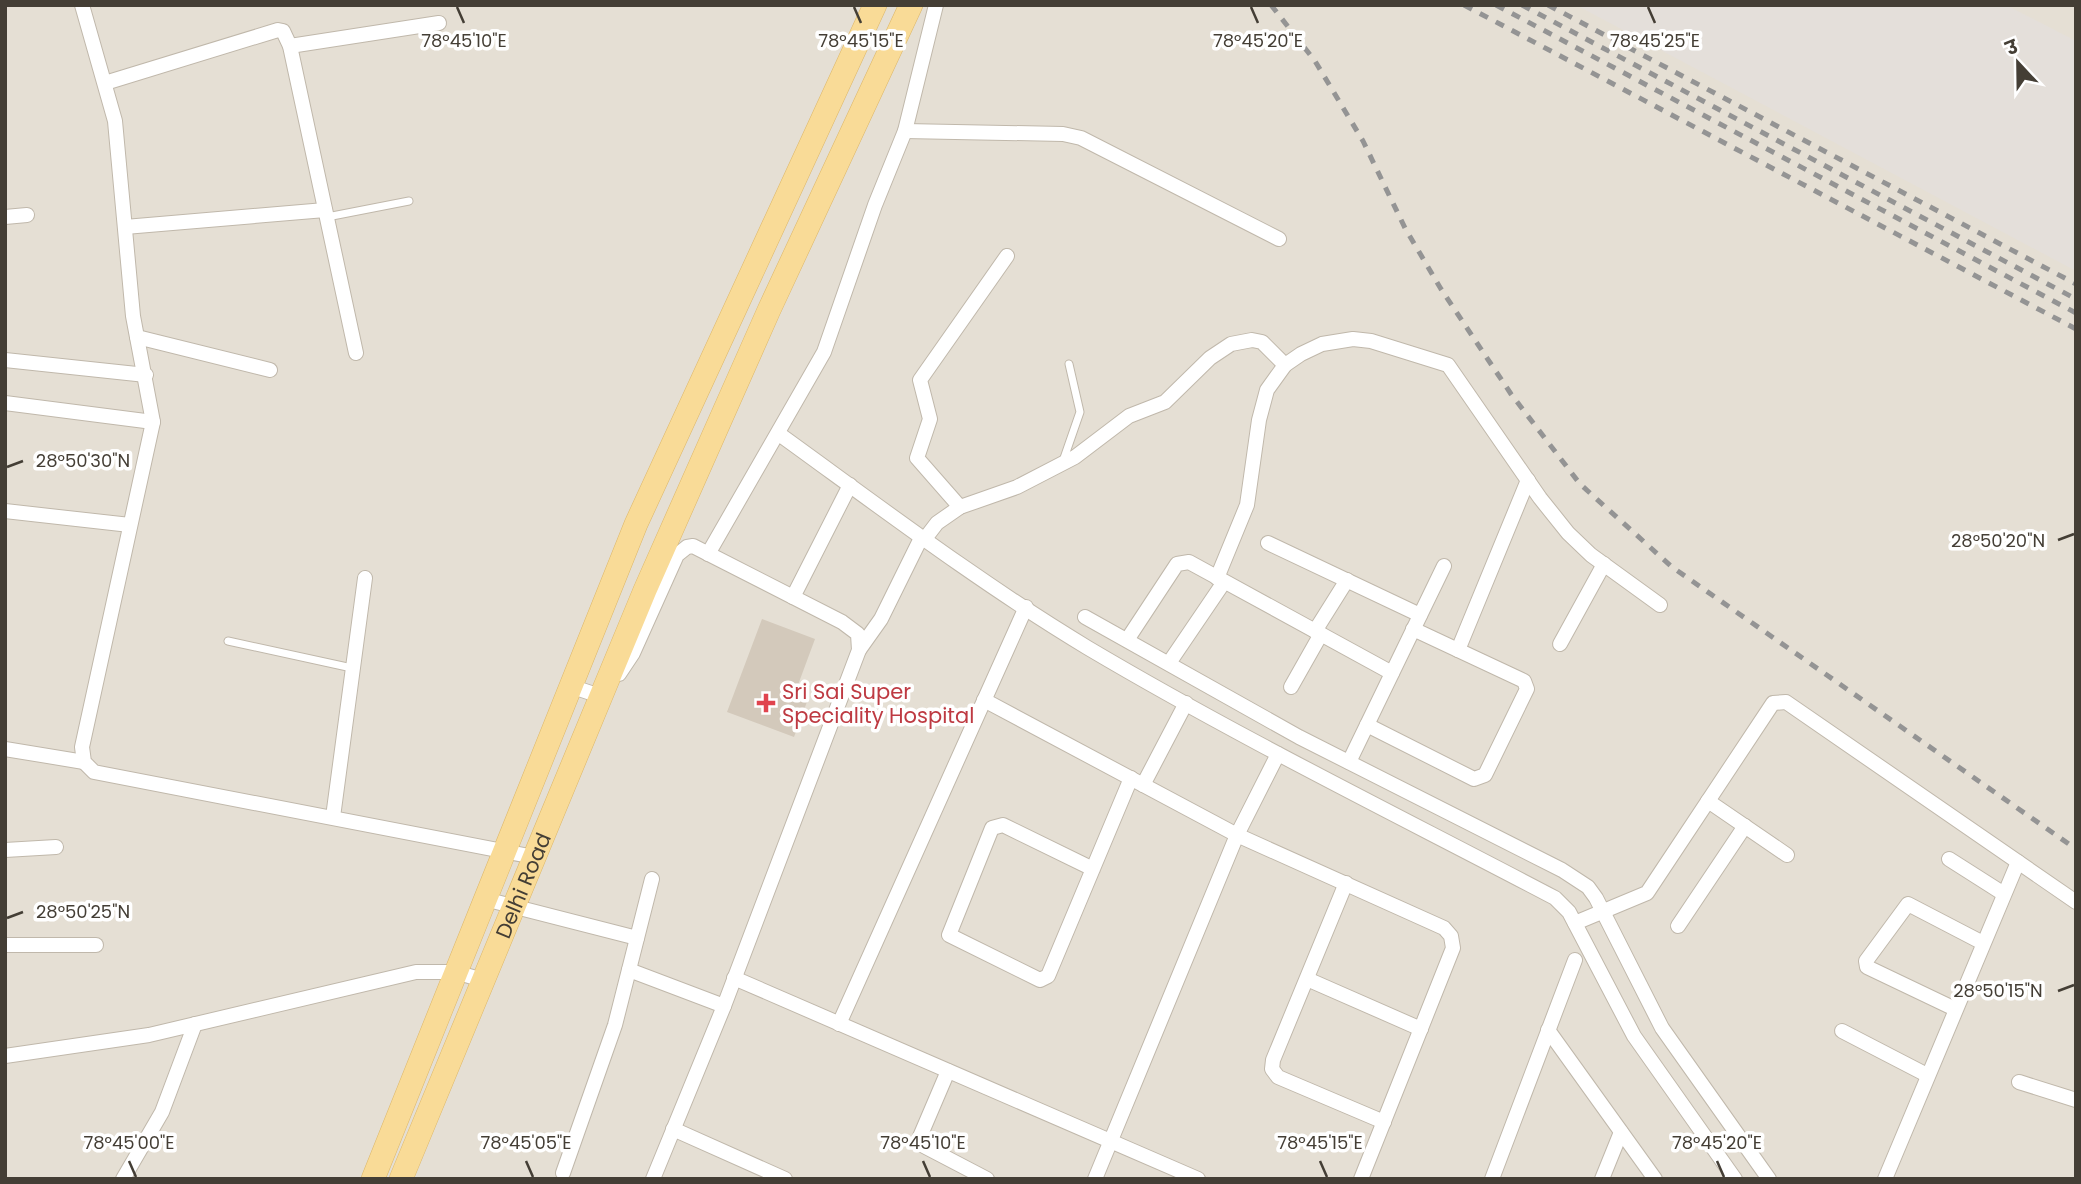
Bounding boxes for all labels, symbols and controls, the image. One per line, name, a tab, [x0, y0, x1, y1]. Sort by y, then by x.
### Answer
text: 78°45'10"E	[421, 28, 507, 53]
text: 78°45'15"E	[818, 28, 904, 53]
text: 78°45'20"E	[1213, 28, 1303, 53]
text: 78°45'25"E	[1610, 28, 1700, 53]
north arrow	[1983, 28, 2053, 98]
text: उ	[2001, 33, 2023, 63]
text: 28°50'30"N	[36, 448, 130, 473]
text: 28°50'20"N	[1951, 528, 2045, 553]
place label: Sri Sai Super Speciality Hospital	[782, 677, 974, 730]
marker: Sri Sai Super Speciality Hospital	[756, 693, 776, 713]
street label: Delhi Road	[488, 828, 558, 942]
text: 28°50'25"N	[36, 899, 130, 924]
text: 28°50'15"N	[1953, 978, 2043, 1003]
text: 78°45'00"E	[83, 1130, 175, 1155]
text: 78°45'05"E	[480, 1130, 572, 1155]
text: 78°45'10"E	[880, 1130, 966, 1155]
text: 78°45'15"E	[1277, 1130, 1363, 1155]
text: 78°45'20"E	[1672, 1130, 1762, 1155]

